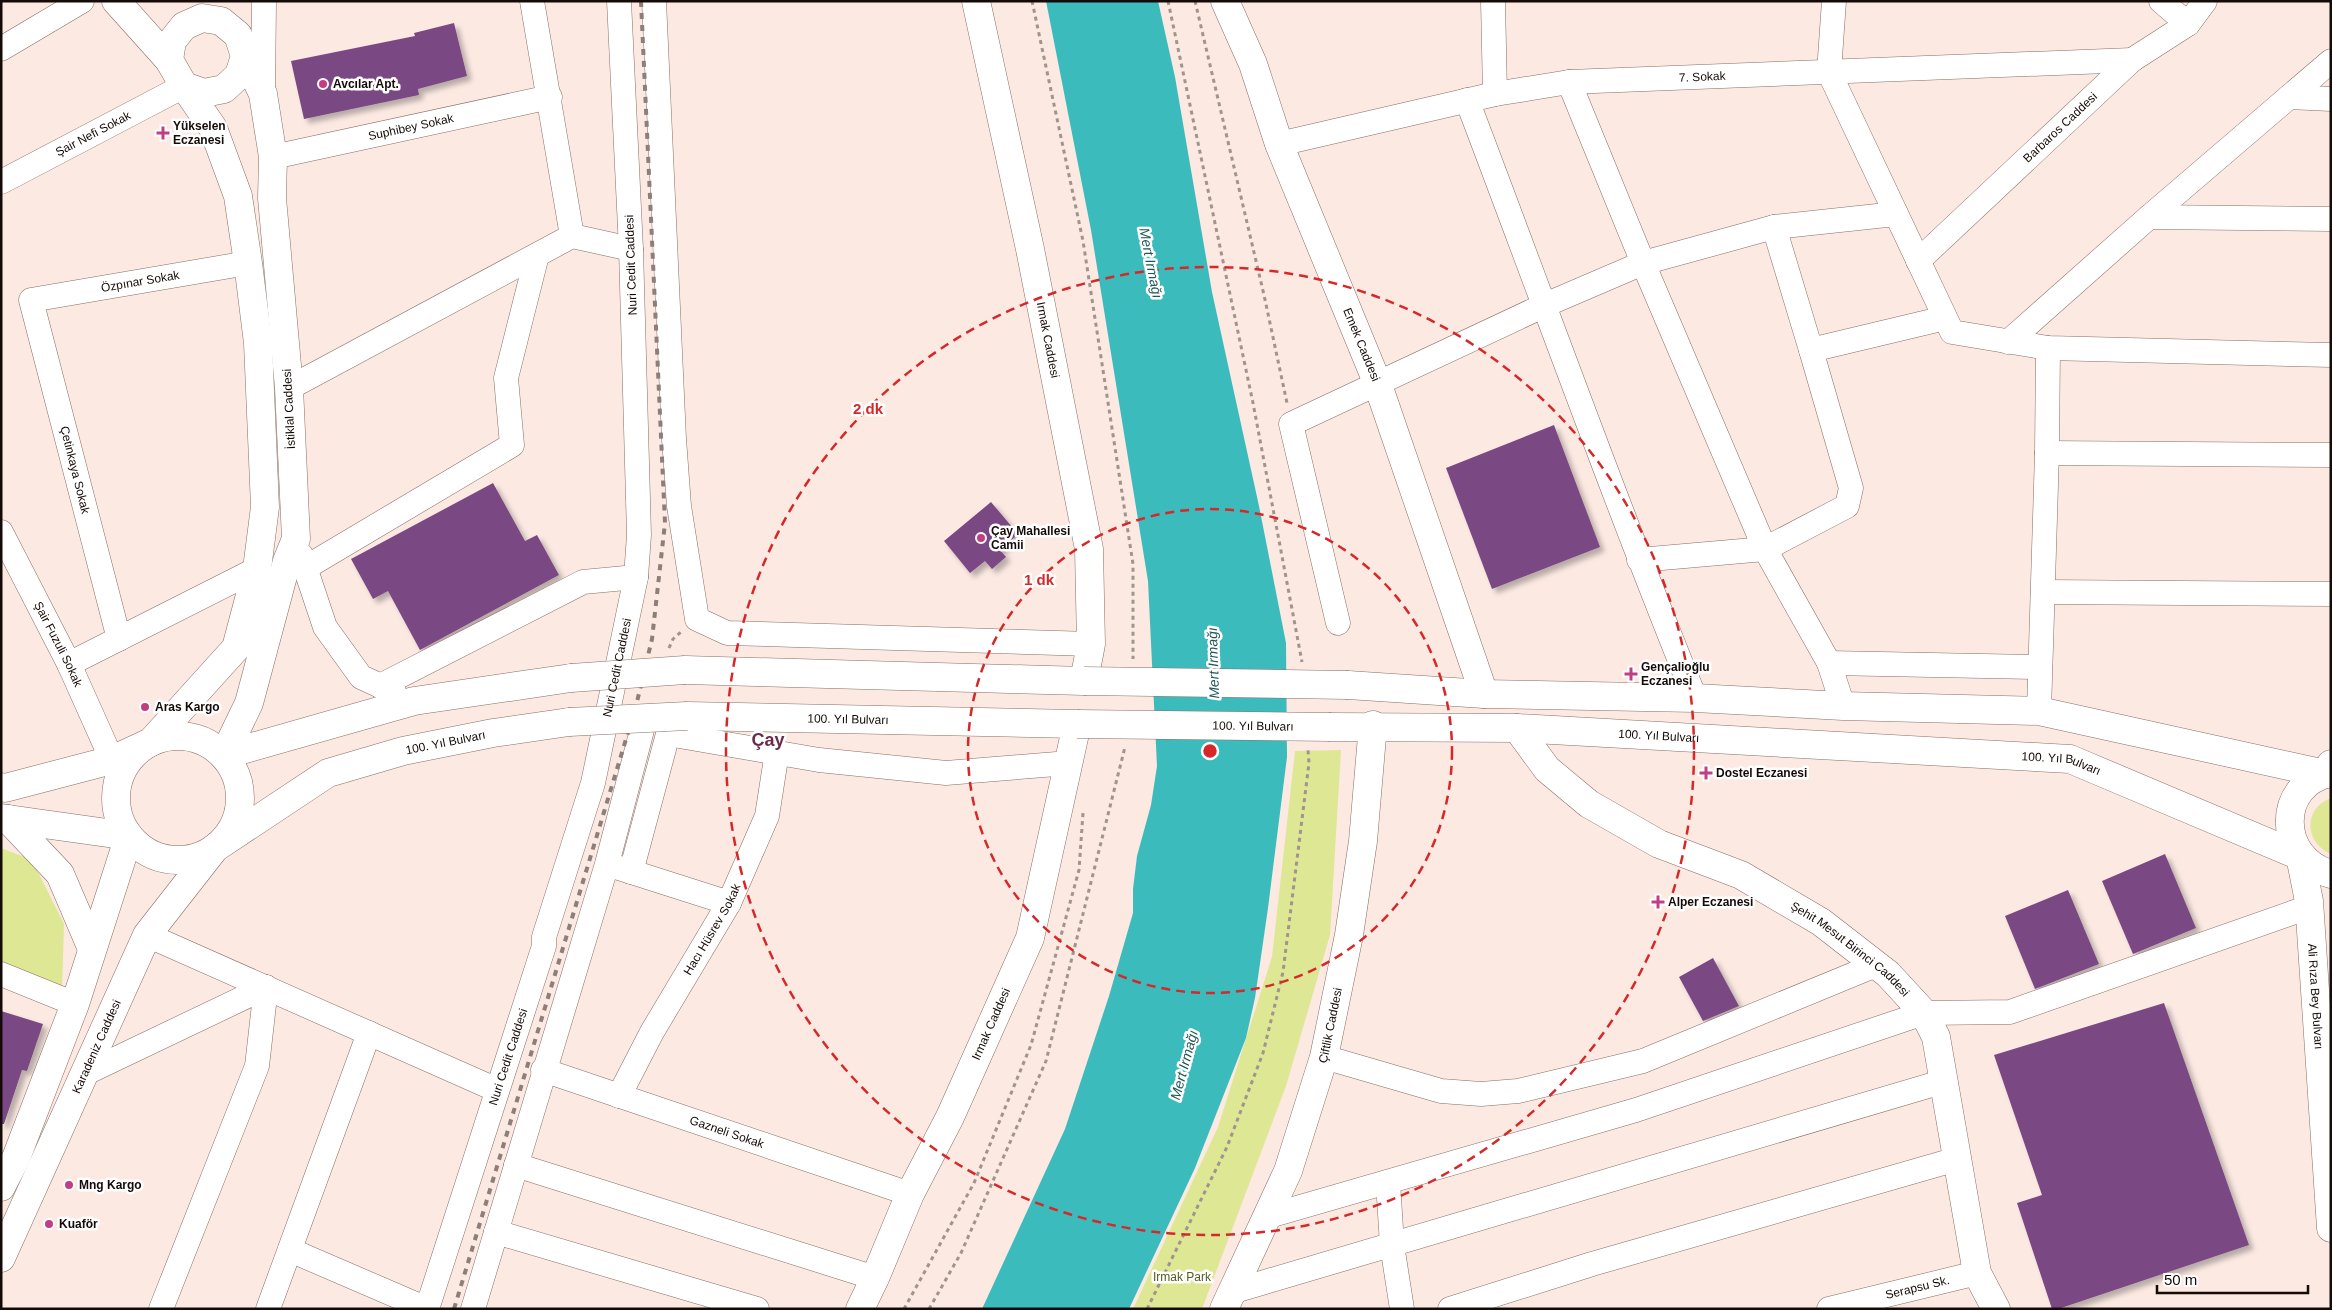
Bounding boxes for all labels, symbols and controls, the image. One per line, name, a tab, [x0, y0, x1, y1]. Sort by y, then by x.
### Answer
street label: 7. Sokak	[1679, 69, 1727, 85]
place label: Avcılar Apt.	[333, 77, 399, 91]
marker: Avcılar Apt.	[317, 78, 329, 90]
street label: Barbaros Caddesi	[2020, 89, 2100, 166]
street label: Şair Nefi Sokak	[53, 108, 134, 159]
street label: Suphibey Sokak	[367, 111, 456, 143]
place label: Yükselen Eczanesi	[173, 119, 226, 147]
marker: Yükselen Eczanesi	[157, 127, 169, 139]
street label: Nuri Cedit Caddesi	[622, 214, 640, 316]
water label: Mert Irmağı	[1136, 226, 1166, 300]
street label: Özpınar Sokak	[100, 268, 182, 295]
street label: Irmak Caddesi	[1034, 301, 1062, 379]
street label: Emek Caddesi	[1340, 306, 1383, 383]
street label: İstiklal Caddesi	[280, 368, 298, 450]
text: 2 dk	[853, 400, 884, 417]
street label: Çetinkaya Sokak	[57, 425, 93, 516]
place label: Çay Mahallesi Camii	[991, 524, 1070, 552]
marker: Çay Mahallesi Camii	[975, 532, 987, 544]
text: 1 dk	[1024, 571, 1055, 588]
street label: Şair Fuzuli Sokak	[31, 599, 86, 690]
street label: Nuri Cedit Caddesi	[600, 617, 634, 718]
water label: Mert Irmağı	[1204, 627, 1222, 699]
place label: Gençalioğlu Eczanesi	[1641, 660, 1710, 688]
marker: Gençalioğlu Eczanesi	[1625, 668, 1637, 680]
place label: Aras Kargo	[155, 700, 220, 714]
marker: Aras Kargo	[139, 701, 151, 713]
street label: 100. Yıl Bulvarı	[807, 711, 889, 727]
street label: 100. Yıl Bulvarı	[1212, 719, 1294, 734]
street label: 100. Yıl Bulvarı	[1618, 727, 1700, 745]
street label: 100. Yıl Bulvarı	[404, 728, 487, 757]
district label: Çay	[751, 730, 785, 750]
centre of rings	[1201, 742, 1219, 760]
street label: 100. Yıl Bulvarı	[2021, 749, 2103, 778]
place label: Dostel Eczanesi	[1716, 766, 1807, 780]
marker: Dostel Eczanesi	[1700, 767, 1712, 779]
street label: Hacı Hüsrev Sokak	[681, 881, 744, 978]
place label: Alper Eczanesi	[1668, 895, 1753, 909]
marker: Alper Eczanesi	[1652, 896, 1664, 908]
street label: Şehit Mesut Birinci Caddesi	[1788, 899, 1912, 999]
street label: Ali Rıza Bey Bulvarı	[2305, 943, 2326, 1050]
street label: Irmak Caddesi	[969, 986, 1013, 1062]
street label: Çiftlik Caddesi	[1315, 986, 1345, 1065]
street label: Karadeniz Caddesi	[69, 997, 124, 1096]
street label: Nuri Cedit Caddesi	[486, 1007, 530, 1107]
water label: Mert Irmağı	[1167, 1028, 1201, 1102]
street label: Gazneli Sokak	[688, 1113, 767, 1151]
place label: Mng Kargo	[79, 1178, 142, 1192]
marker: Mng Kargo	[63, 1179, 75, 1191]
place label: Kuaför	[59, 1217, 98, 1231]
marker: Kuaför	[43, 1218, 55, 1230]
scale bar	[2157, 1262, 2308, 1294]
park label: Irmak Park	[1153, 1270, 1212, 1284]
text: 50 m	[2164, 1271, 2197, 1288]
street label: Serapsu Sk.	[1884, 1273, 1951, 1302]

